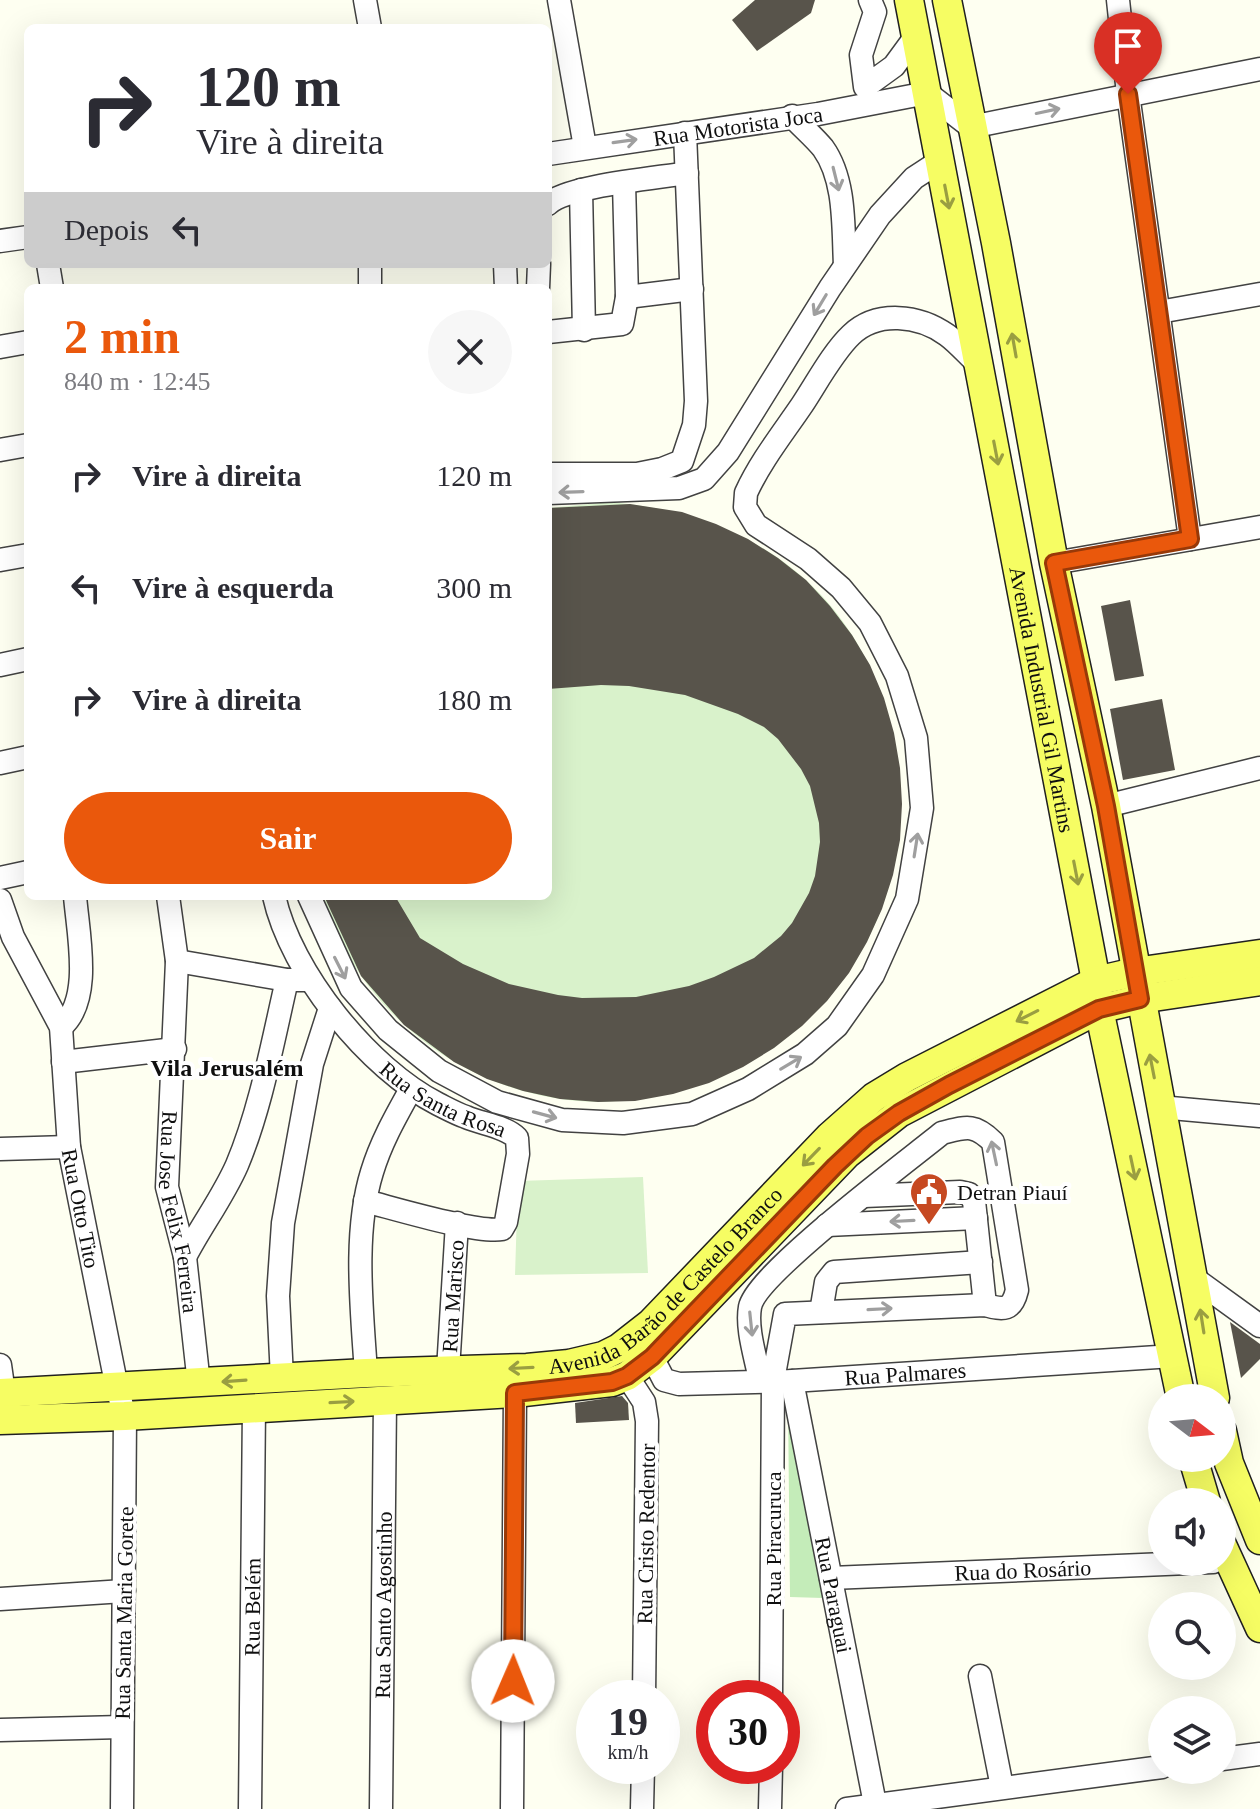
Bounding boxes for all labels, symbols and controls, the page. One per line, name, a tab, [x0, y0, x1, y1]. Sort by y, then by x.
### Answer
pin	[1094, 12, 1162, 94]
icon: arrive	[1106, 24, 1150, 68]
icon: right	[64, 56, 168, 160]
text: 120 m	[196, 56, 341, 118]
street label: Rua Motorista Joca	[651, 101, 825, 151]
one-way arrow	[1034, 103, 1060, 118]
text: Vire à direita	[196, 122, 384, 162]
one-way arrow	[612, 133, 637, 148]
one-way arrow	[829, 166, 844, 191]
one-way arrow	[940, 184, 955, 210]
icon: left	[165, 208, 209, 252]
text: Depois	[64, 213, 149, 246]
one-way arrow	[811, 293, 827, 316]
text: 2 min	[64, 310, 180, 363]
button: close	[428, 310, 512, 394]
one-way arrow	[1006, 333, 1021, 359]
text: 840 m · 12:45	[64, 367, 211, 396]
one-way arrow	[989, 439, 1004, 465]
icon: right	[64, 454, 108, 498]
text: Vire à direita	[132, 459, 301, 492]
text: 120 m	[436, 459, 512, 492]
one-way arrow	[558, 485, 585, 500]
street label: Avenida Industrial Gil Martins	[1005, 564, 1080, 835]
icon: left	[64, 566, 108, 610]
text: Vire à esquerda	[132, 571, 334, 604]
text: 300 m	[436, 571, 512, 604]
icon: right	[64, 678, 108, 722]
text: Vire à direita	[132, 683, 301, 716]
text: 180 m	[436, 683, 512, 716]
button: Sair	[64, 792, 512, 884]
one-way arrow	[910, 832, 925, 858]
one-way arrow	[1070, 860, 1085, 885]
one-way arrow	[333, 955, 349, 979]
one-way arrow	[1015, 1009, 1039, 1024]
one-way arrow	[1144, 1054, 1159, 1079]
district label: Vila Jerusalém	[150, 1055, 304, 1081]
one-way arrow	[779, 1055, 802, 1071]
street label: Rua Santa Rosa	[375, 1056, 510, 1142]
one-way arrow	[531, 1108, 557, 1123]
street label: Rua Jose Felix Ferreira	[154, 1110, 204, 1315]
one-way arrow	[986, 1141, 1001, 1167]
street label: Rua Otto Tito	[57, 1146, 105, 1270]
one-way arrow	[802, 1146, 820, 1166]
one-way arrow	[1126, 1154, 1141, 1180]
public building icon: Detran Piauí	[908, 1171, 950, 1226]
place label: Detran Piauí	[957, 1180, 1068, 1205]
street label: Avenida Barão de Castelo Branco	[547, 1182, 787, 1378]
one-way arrow	[889, 1214, 916, 1229]
street label: Rua Marisco	[437, 1239, 468, 1353]
one-way arrow	[866, 1302, 893, 1317]
one-way arrow	[1194, 1309, 1209, 1334]
one-way arrow	[744, 1310, 759, 1337]
street label: Rua Palmares	[844, 1357, 967, 1390]
one-way arrow	[508, 1360, 535, 1375]
one-way arrow	[221, 1374, 248, 1389]
north arrow	[1148, 1384, 1236, 1472]
map controls	[1148, 1384, 1236, 1784]
one-way arrow	[328, 1394, 355, 1409]
street label: Rua Cristo Redentor	[632, 1443, 660, 1625]
street label: Rua Piracuruca	[761, 1471, 786, 1607]
button: sound	[1148, 1488, 1236, 1576]
street label: Rua Santa Maria Gorete	[110, 1506, 138, 1720]
street label: Rua Santo Agostinho	[370, 1511, 396, 1699]
street label: Rua Paraguai	[810, 1535, 858, 1655]
street label: Rua do Rosário	[954, 1555, 1092, 1585]
street label: Rua Belém	[239, 1558, 265, 1656]
button: search	[1148, 1592, 1236, 1680]
position arrow	[471, 1639, 555, 1723]
speed limit sign: 30	[696, 1680, 800, 1784]
button: layers	[1148, 1696, 1236, 1784]
text: 19	[608, 1699, 648, 1744]
text: km/h	[607, 1741, 649, 1763]

